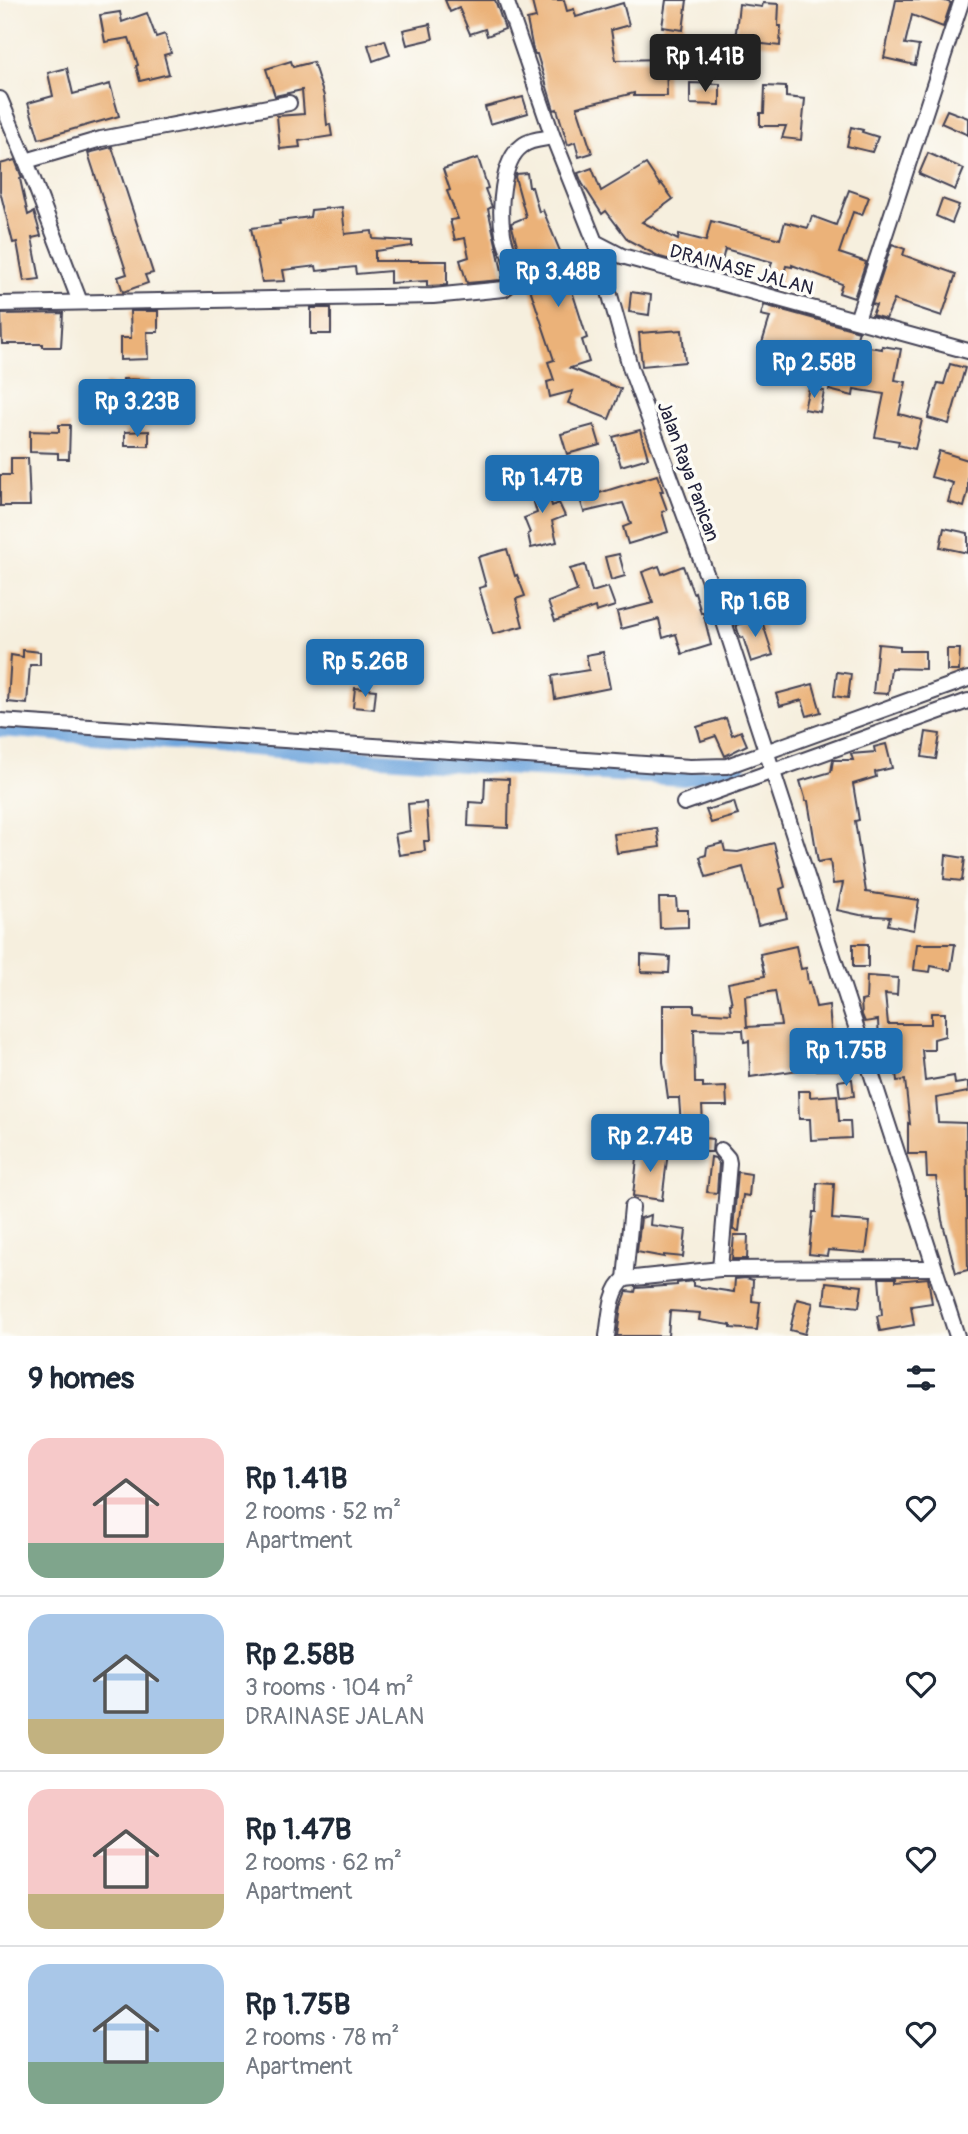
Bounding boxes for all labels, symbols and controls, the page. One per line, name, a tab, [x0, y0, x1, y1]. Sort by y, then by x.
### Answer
pin: Rp 1.41B	[633, 34, 777, 94]
text: Rp 1.41B	[666, 42, 744, 71]
street label: DRAINASE JALAN	[667, 239, 816, 301]
pin: Rp 3.48B	[486, 250, 630, 309]
text: Rp 3.48B	[516, 257, 601, 286]
pin: Rp 2.58B	[742, 340, 886, 400]
text: Rp 2.58B	[772, 348, 856, 377]
pin: Rp 3.23B	[65, 380, 209, 439]
text: Rp 3.23B	[94, 387, 180, 416]
street label: Jalan Raya Panican	[652, 398, 725, 545]
pin: Rp 1.47B	[470, 456, 614, 515]
text: Rp 1.47B	[501, 463, 583, 492]
pin: Rp 1.6B	[690, 580, 820, 639]
text: Rp 1.6B	[720, 587, 790, 616]
pin: Rp 5.26B	[293, 640, 437, 699]
text: Rp 5.26B	[322, 647, 408, 676]
pin: Rp 1.75B	[774, 1028, 918, 1088]
text: Rp 1.75B	[806, 1036, 886, 1065]
pin: Rp 2.74B	[578, 1114, 722, 1174]
text: Rp 2.74B	[607, 1122, 693, 1151]
icon: filters	[902, 1359, 940, 1397]
text: 9 homes	[28, 1360, 134, 1397]
text: Rp 1.41B	[245, 1460, 347, 1497]
icon: home	[84, 1466, 168, 1550]
icon: heart	[902, 1489, 940, 1527]
text: 2 rooms · 52 m²	[245, 1497, 401, 1526]
text: Apartment	[245, 1526, 352, 1555]
text: Rp 2.58B	[245, 1636, 355, 1673]
icon: home	[84, 1642, 168, 1726]
icon: heart	[902, 1665, 940, 1703]
text: 3 rooms · 104 m²	[245, 1673, 414, 1702]
text: DRAINASE JALAN	[245, 1702, 424, 1731]
text: Rp 1.47B	[245, 1811, 352, 1848]
icon: home	[84, 1817, 168, 1901]
icon: heart	[902, 1840, 940, 1878]
text: 2 rooms · 62 m²	[245, 1848, 402, 1877]
text: Apartment	[245, 1877, 352, 1906]
text: Rp 1.75B	[245, 1986, 350, 2023]
icon: home	[84, 1992, 168, 2076]
icon: heart	[902, 2015, 940, 2053]
text: 2 rooms · 78 m²	[245, 2023, 399, 2052]
text: Apartment	[245, 2052, 352, 2081]

